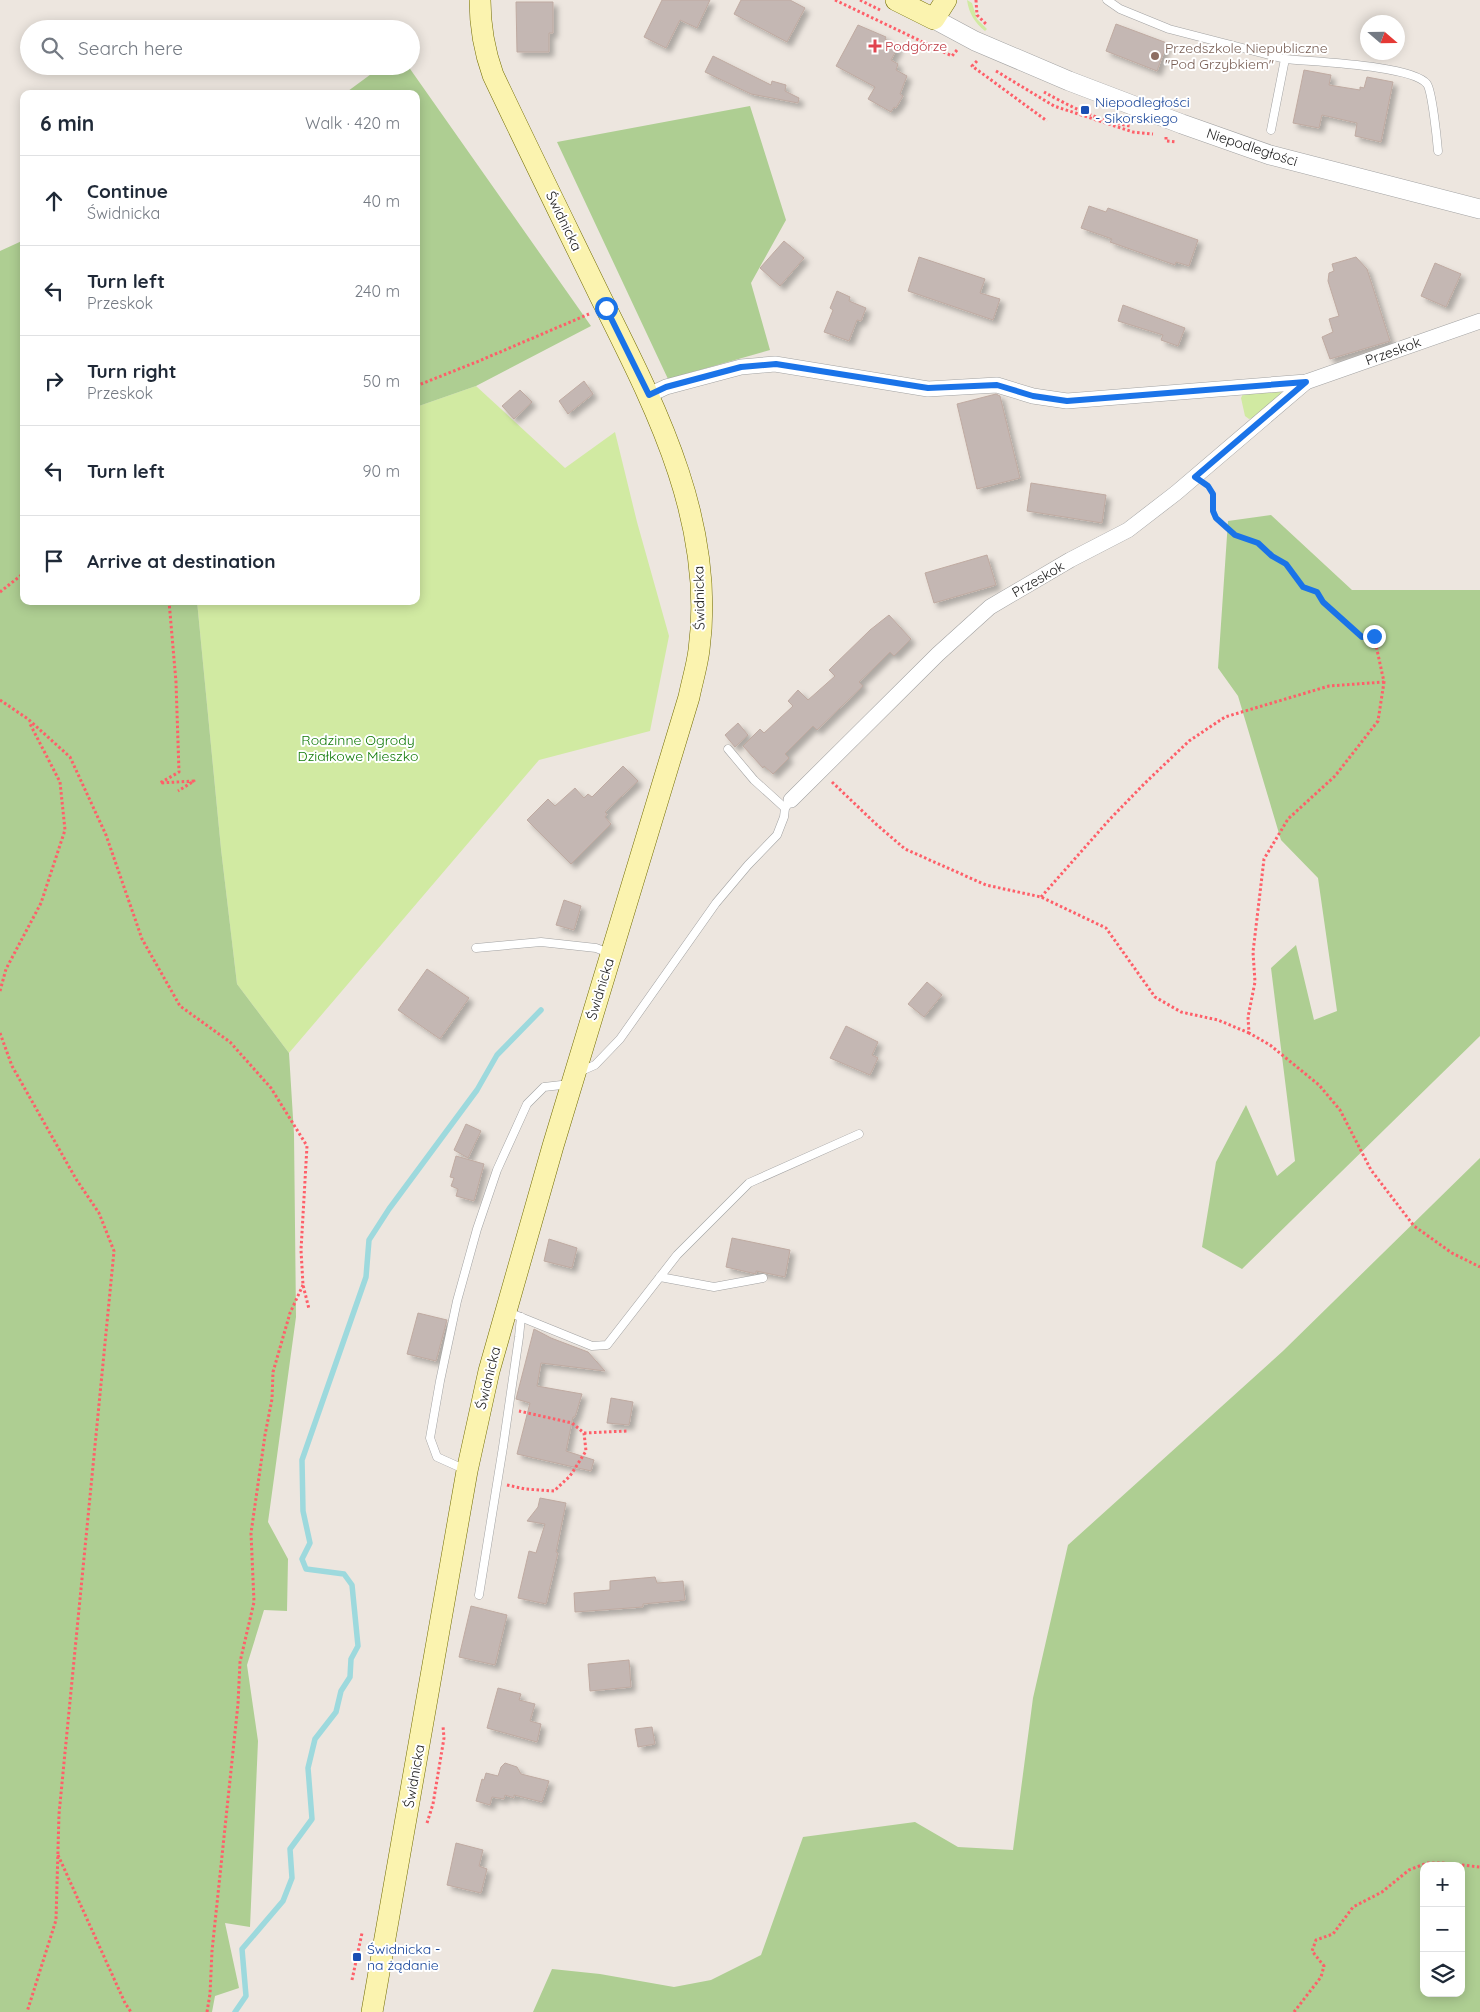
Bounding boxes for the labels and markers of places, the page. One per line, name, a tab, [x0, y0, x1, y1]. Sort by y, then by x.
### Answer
place label: Podgórze	[885, 37, 947, 55]
place label: Przedszkole Niepubliczne "Pod Grzybkiem"	[1165, 39, 1328, 73]
marker: Podgórze	[869, 40, 881, 52]
marker: Przedszkole Niepubliczne "Pod Grzybkiem"	[1149, 50, 1161, 62]
place label: Niepodległości - Sikorskiego	[1095, 93, 1190, 127]
marker: Niepodległości - Sikorskiego	[1079, 104, 1091, 116]
place label: Świdnicka - na żądanie	[367, 1940, 440, 1974]
marker: Świdnicka - na żądanie	[351, 1951, 363, 1963]

